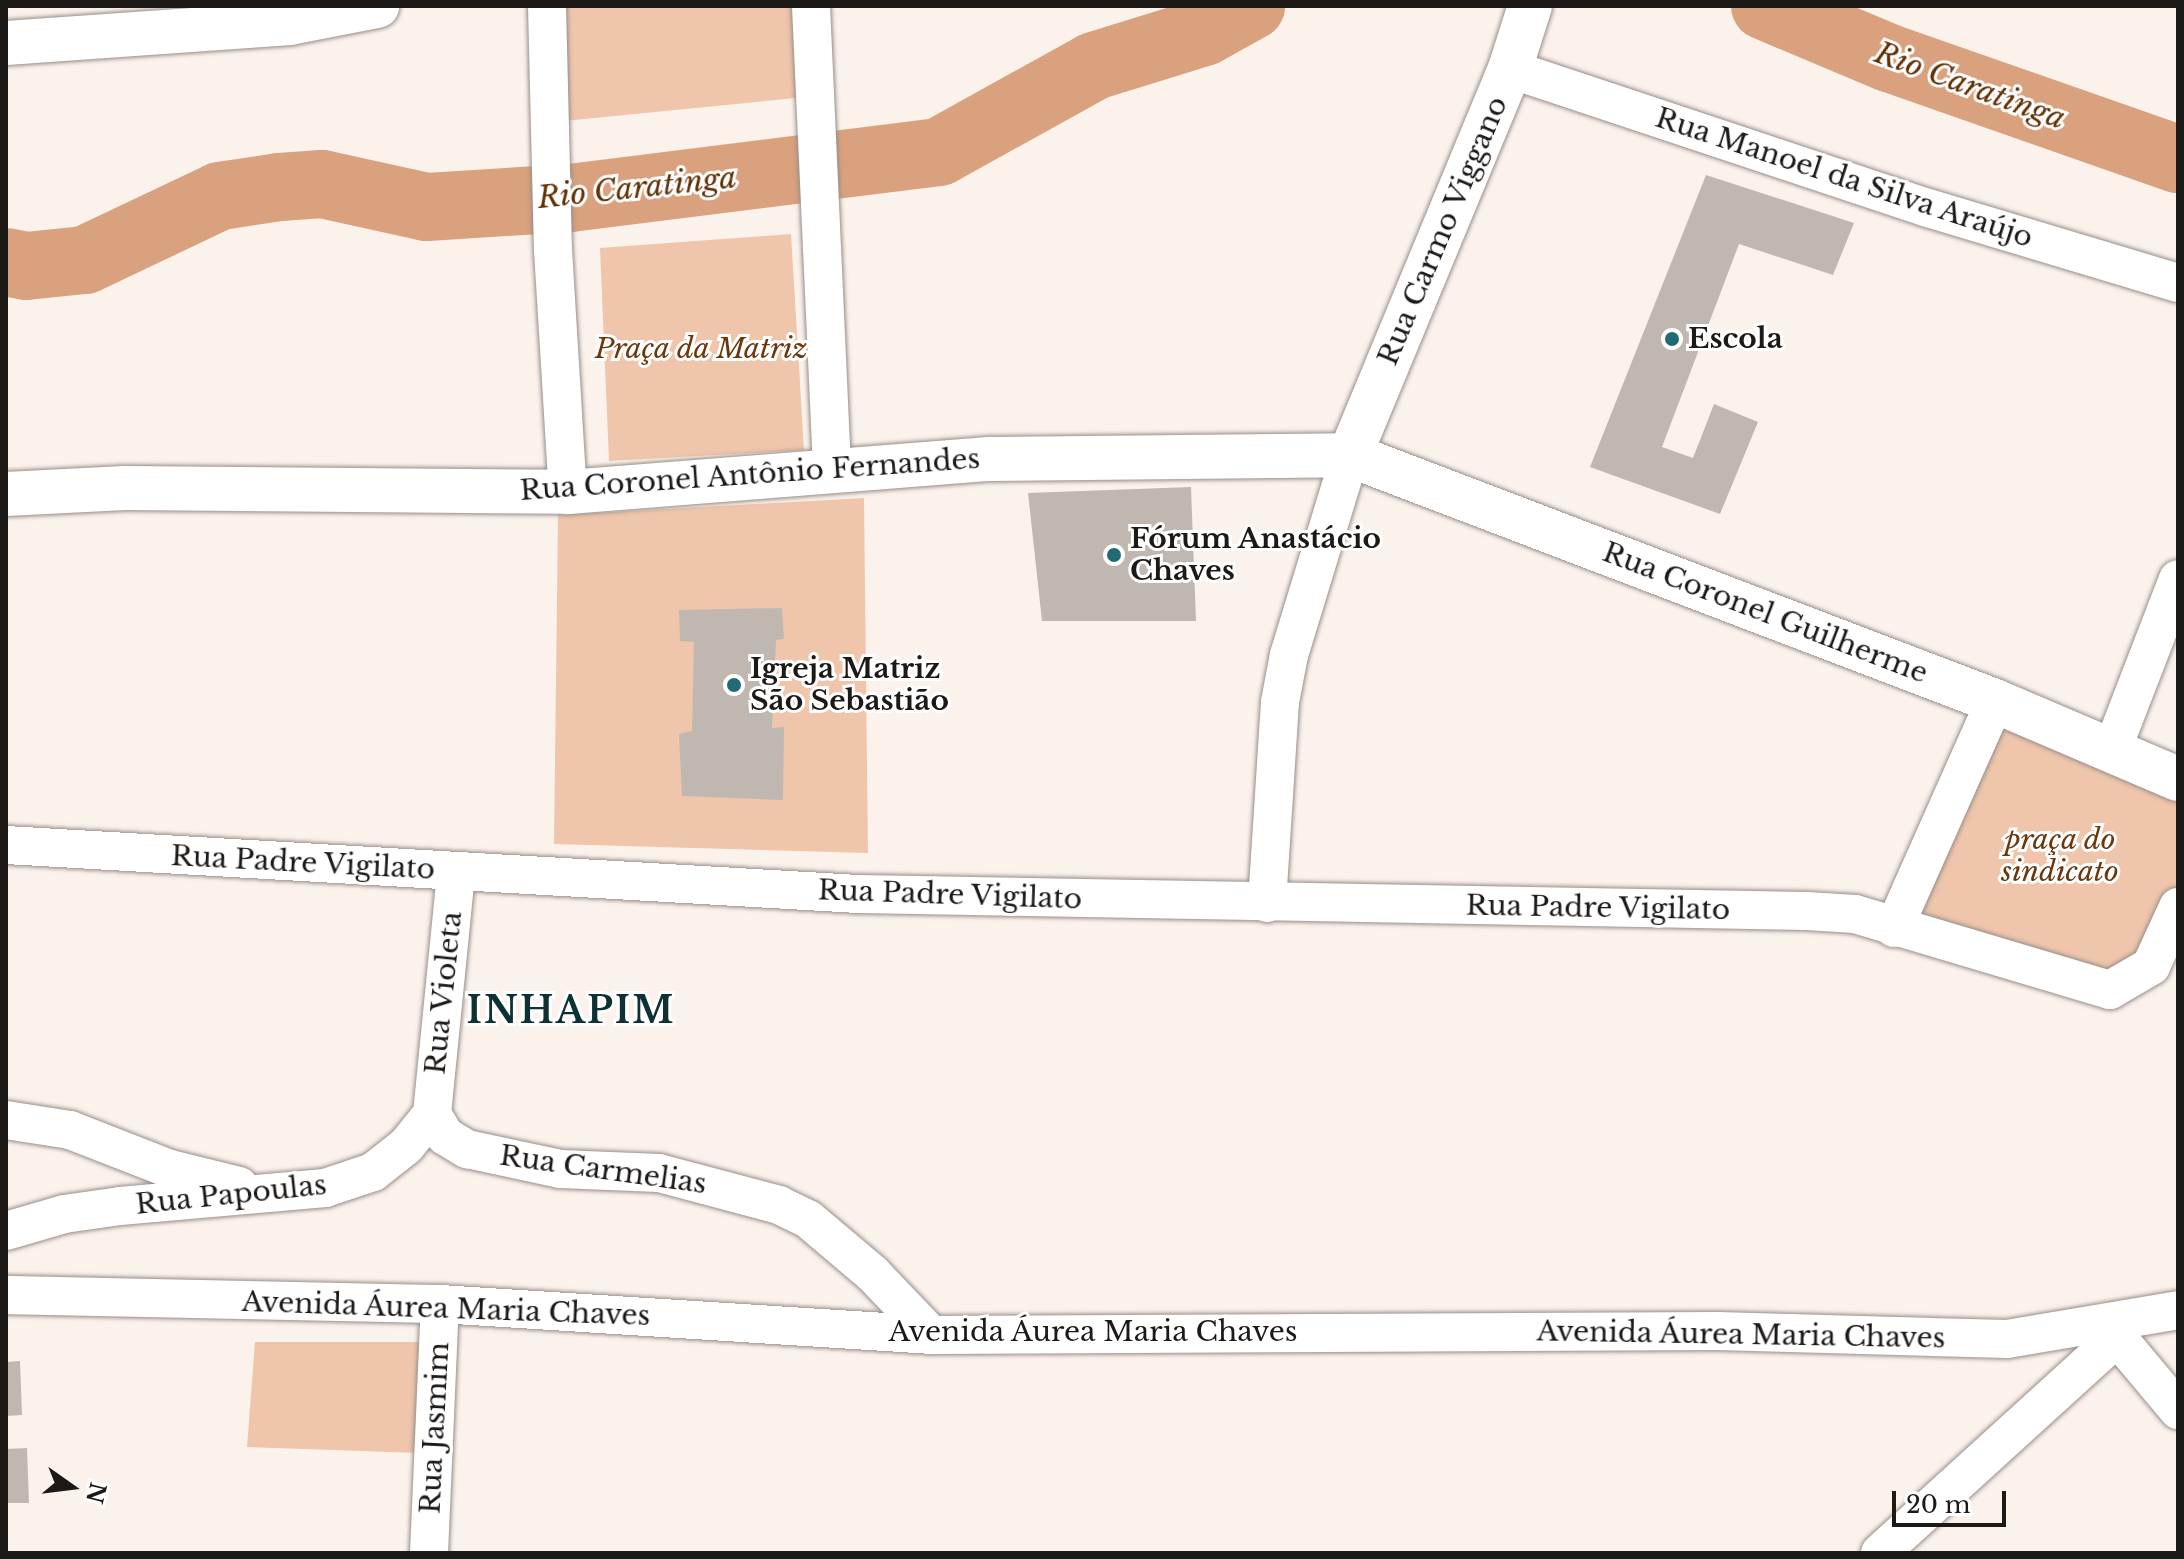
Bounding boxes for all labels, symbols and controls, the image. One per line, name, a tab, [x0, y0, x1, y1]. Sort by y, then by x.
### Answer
water label: Rio Caratinga	[1870, 35, 2070, 137]
street label: Rua Carmo Viggano	[1371, 91, 1515, 371]
street label: Rua Manoel da Silva Araújo	[1650, 101, 2038, 255]
water label: Rio Caratinga	[536, 160, 738, 216]
place label: Escola	[1688, 322, 1783, 356]
marker: Escola	[1663, 330, 1681, 348]
park label: Praça da Matriz	[594, 332, 808, 366]
street label: Rua Coronel Antônio Fernandes	[518, 442, 982, 508]
place label: Fórum Anastácio Chaves	[1130, 522, 1382, 588]
street label: Rua Coronel Guilherme	[1598, 535, 1932, 691]
marker: Fórum Anastácio Chaves	[1105, 546, 1123, 564]
place label: Igreja Matriz São Sebastião	[750, 652, 949, 718]
marker: Igreja Matriz São Sebastião	[725, 676, 743, 694]
park label: praça do sindicato	[2001, 823, 2119, 889]
street label: Rua Padre Vigilato	[169, 839, 437, 887]
street label: Rua Padre Vigilato	[817, 874, 1083, 916]
street label: Rua Padre Vigilato	[1465, 889, 1731, 927]
street label: Rua Violeta	[419, 909, 469, 1077]
district label: INHAPIM	[467, 989, 675, 1033]
street label: Rua Carmelias	[497, 1139, 709, 1201]
street label: Rua Papoulas	[134, 1168, 328, 1222]
street label: Avenida Áurea Maria Chaves	[240, 1285, 652, 1333]
street label: Avenida Áurea Maria Chaves	[888, 1315, 1298, 1349]
street label: Avenida Áurea Maria Chaves	[1535, 1315, 1947, 1355]
street label: Rua Jasmim	[414, 1341, 456, 1515]
north arrow	[32, 1447, 112, 1527]
scale bar	[1896, 1475, 2010, 1525]
text: N	[80, 1480, 111, 1506]
text: 20 m	[1906, 1490, 1971, 1519]

